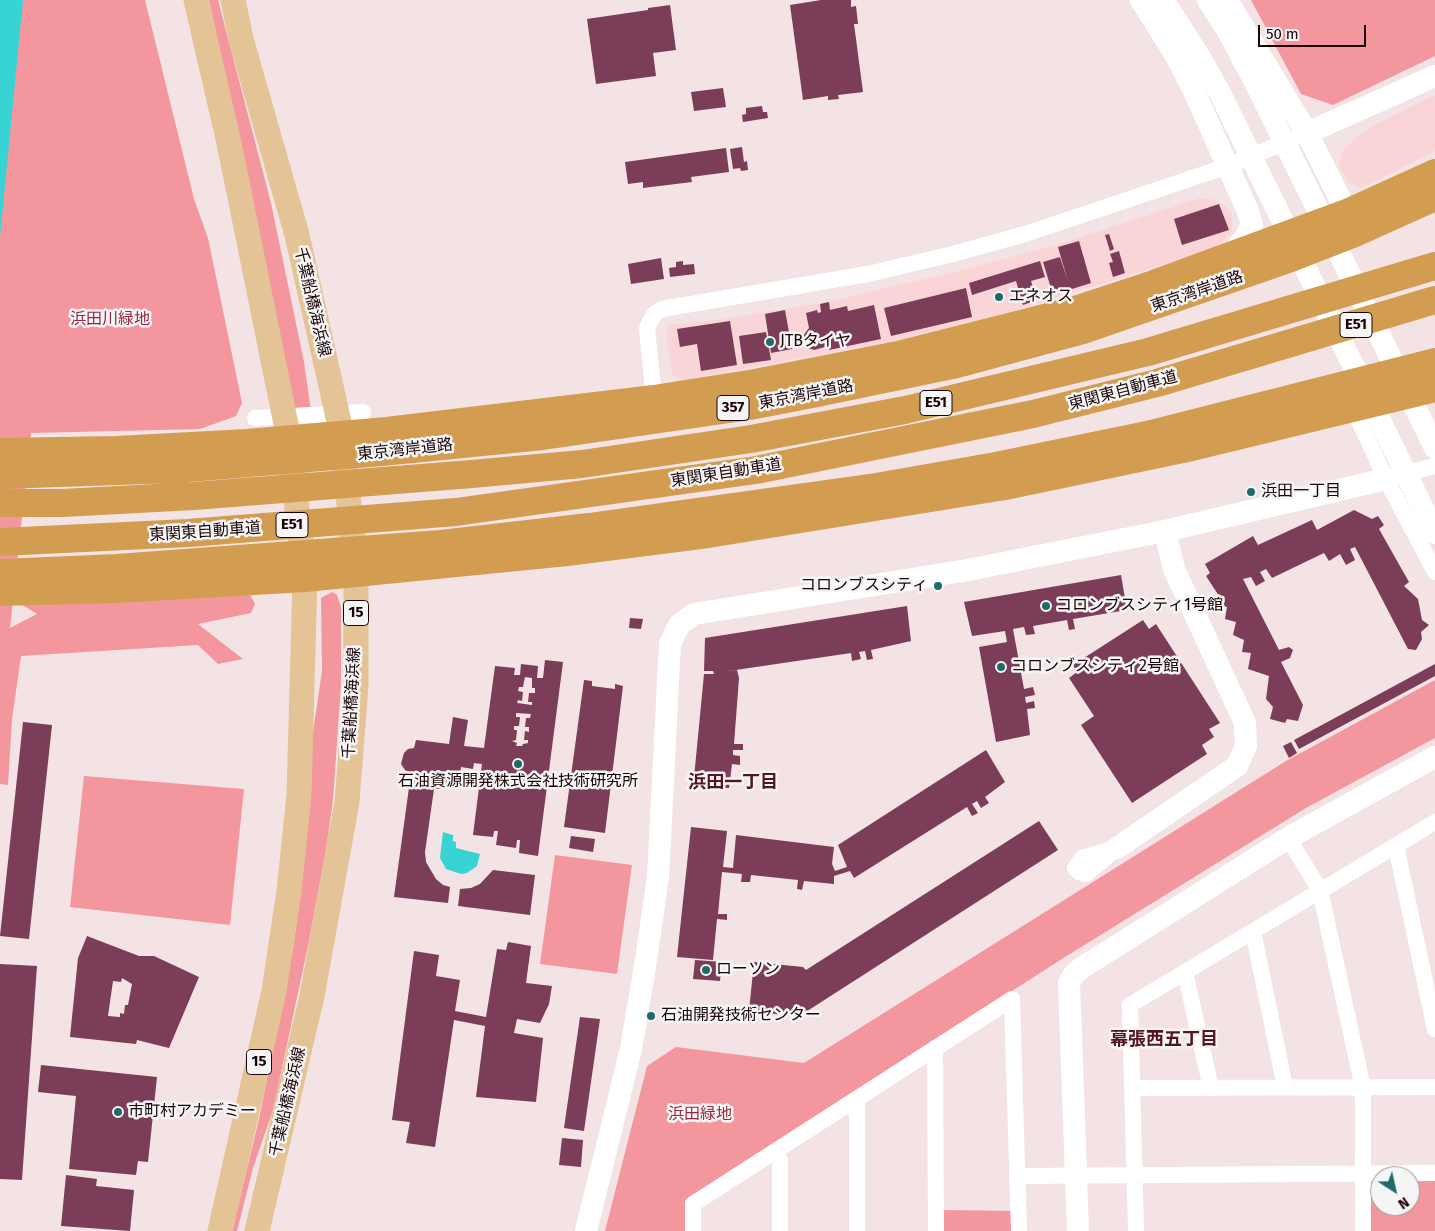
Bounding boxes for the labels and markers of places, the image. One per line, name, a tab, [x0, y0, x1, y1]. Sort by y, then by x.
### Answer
place label: エネオス	[1009, 287, 1073, 307]
marker: エネオス	[993, 291, 1005, 303]
place label: JTBタイヤ	[780, 332, 851, 352]
marker: JTBタイヤ	[764, 336, 776, 348]
place label: 浜田一丁目	[1261, 482, 1341, 502]
marker: 浜田一丁目	[1245, 486, 1257, 498]
place label: コロンブスシティ	[800, 576, 928, 596]
marker: コロンブスシティ	[932, 580, 944, 592]
place label: コロンブスシティ1号館	[1056, 596, 1223, 616]
marker: コロンブスシティ1号館	[1040, 600, 1052, 612]
place label: コロンブスシティ2号館	[1011, 657, 1179, 677]
marker: コロンブスシティ2号館	[995, 661, 1007, 673]
marker: 石油資源開発株式会社技術研究所	[512, 758, 524, 770]
place label: 石油資源開発株式会社技術研究所	[398, 772, 638, 792]
place label: ローソン	[716, 960, 780, 980]
marker: ローソン	[700, 964, 712, 976]
place label: 石油開発技術センター	[661, 1006, 821, 1026]
marker: 石油開発技術センター	[645, 1010, 657, 1022]
place label: 市町村アカデミー	[128, 1102, 256, 1122]
marker: 市町村アカデミー	[112, 1106, 124, 1118]

